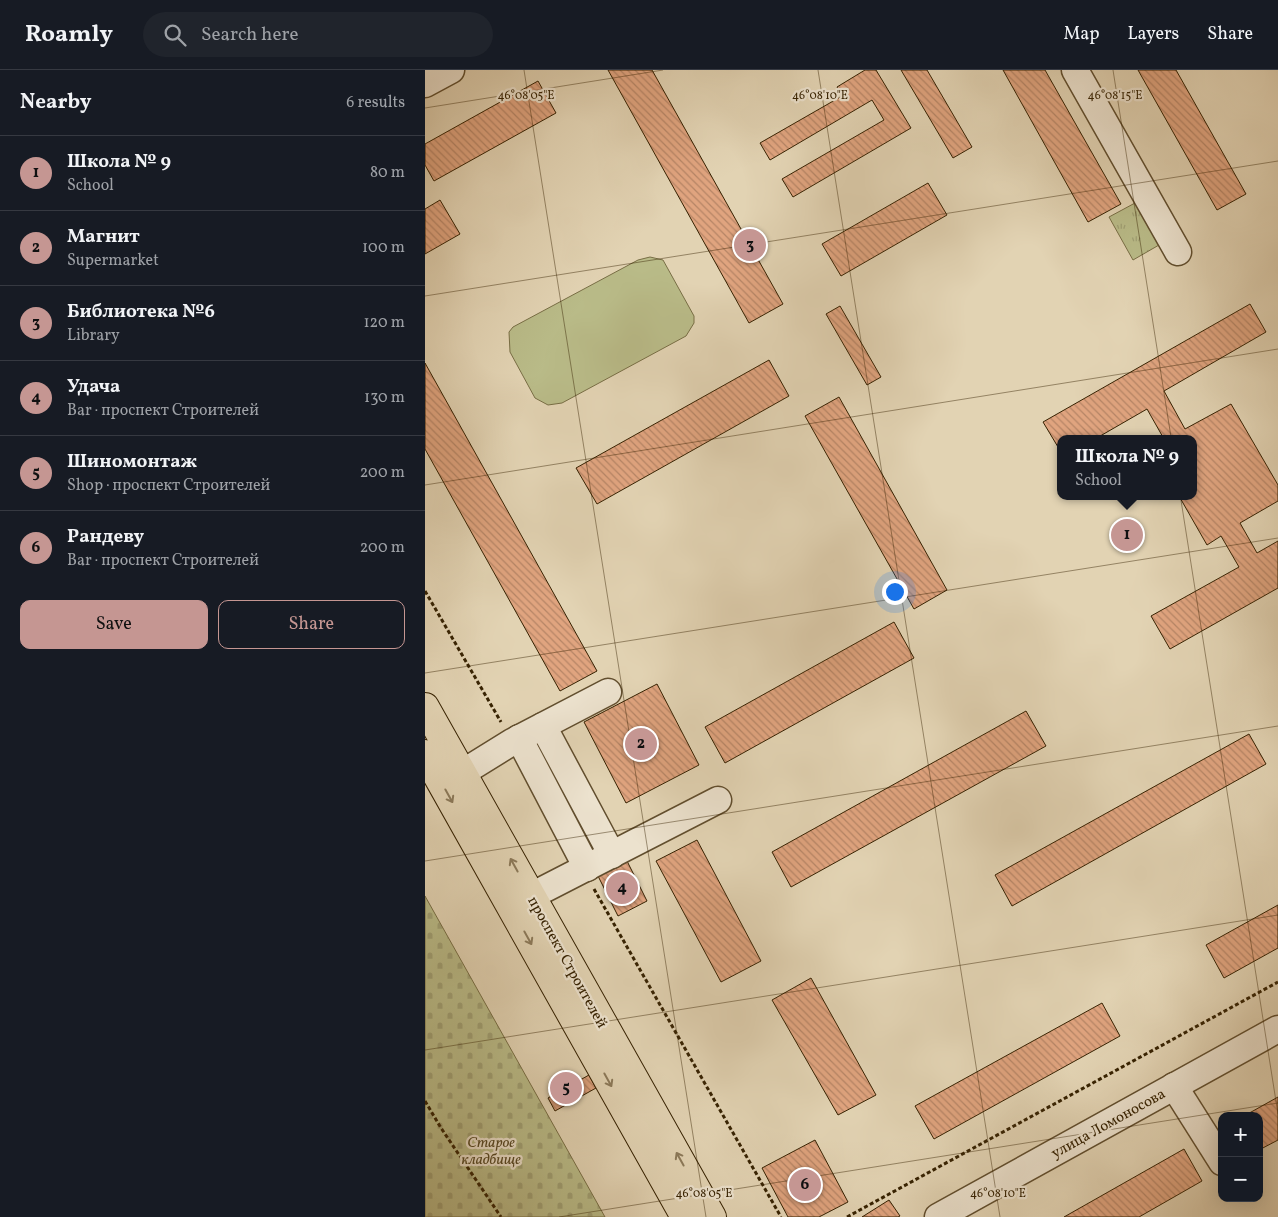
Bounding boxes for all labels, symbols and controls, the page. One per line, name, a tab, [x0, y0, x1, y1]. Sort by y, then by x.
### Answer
search box	[143, 12, 493, 57]
text: Roamly	[25, 18, 113, 52]
icon: search	[161, 21, 189, 49]
text: Search here	[201, 22, 298, 48]
text: Map	[1063, 22, 1099, 47]
text: Layers	[1127, 22, 1179, 47]
text: Share	[1207, 22, 1253, 47]
text: Nearby	[20, 88, 91, 117]
text: 46°08'05"E	[497, 88, 555, 104]
text: 46°08'10"E	[792, 88, 848, 104]
text: 46°08'15"E	[1088, 88, 1142, 104]
text: 6 results	[346, 92, 405, 114]
text: Школа № 9	[67, 149, 171, 175]
text: 1	[33, 162, 39, 184]
text: 80 m	[370, 162, 405, 184]
text: School	[67, 175, 114, 197]
text: Магнит	[67, 224, 140, 250]
pin: 3	[734, 226, 766, 264]
text: 2	[32, 237, 40, 259]
text: 100 m	[362, 237, 405, 259]
text: Supermarket	[67, 250, 159, 272]
text: Библиотека №6	[67, 299, 215, 325]
text: 3	[32, 312, 40, 334]
text: 120 m	[363, 312, 405, 334]
text: Library	[67, 325, 120, 347]
text: Удача	[67, 374, 121, 400]
text: 4	[31, 387, 41, 409]
text: 130 m	[364, 387, 405, 409]
text: Bar · проспект Строителей	[67, 400, 259, 422]
popup	[1057, 435, 1197, 500]
text: Школа № 9	[1075, 444, 1179, 470]
text: Шиномонтаж	[67, 449, 197, 475]
text: 5	[32, 462, 40, 484]
text: 200 m	[360, 462, 405, 484]
text: School	[1075, 470, 1122, 492]
text: Shop · проспект Строителей	[67, 475, 270, 497]
pin: 1	[1111, 516, 1143, 554]
text: Рандеву	[67, 524, 144, 550]
text: 6	[32, 537, 40, 559]
text: 200 m	[360, 537, 405, 559]
text: Bar · проспект Строителей	[67, 550, 259, 572]
your location	[882, 579, 908, 605]
button: Save	[20, 600, 208, 649]
button: Share	[218, 600, 405, 649]
pin: 2	[625, 725, 657, 763]
one-way arrow	[444, 789, 454, 804]
one-way arrow	[509, 858, 519, 873]
pin: 4	[606, 869, 638, 907]
street label: проспект Строителей	[522, 893, 612, 1032]
one-way arrow	[524, 930, 534, 945]
pin: 5	[550, 1069, 582, 1107]
one-way arrow	[603, 1072, 613, 1087]
street label: улица Ломоносова	[1048, 1084, 1170, 1164]
map controls	[1218, 1112, 1263, 1202]
button: +	[1218, 1112, 1263, 1157]
park label: Старое кладбище	[461, 1133, 521, 1171]
one-way arrow	[674, 1153, 684, 1167]
button: −	[1218, 1157, 1263, 1202]
pin: 6	[789, 1166, 821, 1204]
text: 46°08'05"E	[675, 1186, 733, 1202]
text: 46°08'10"E	[970, 1186, 1026, 1202]

